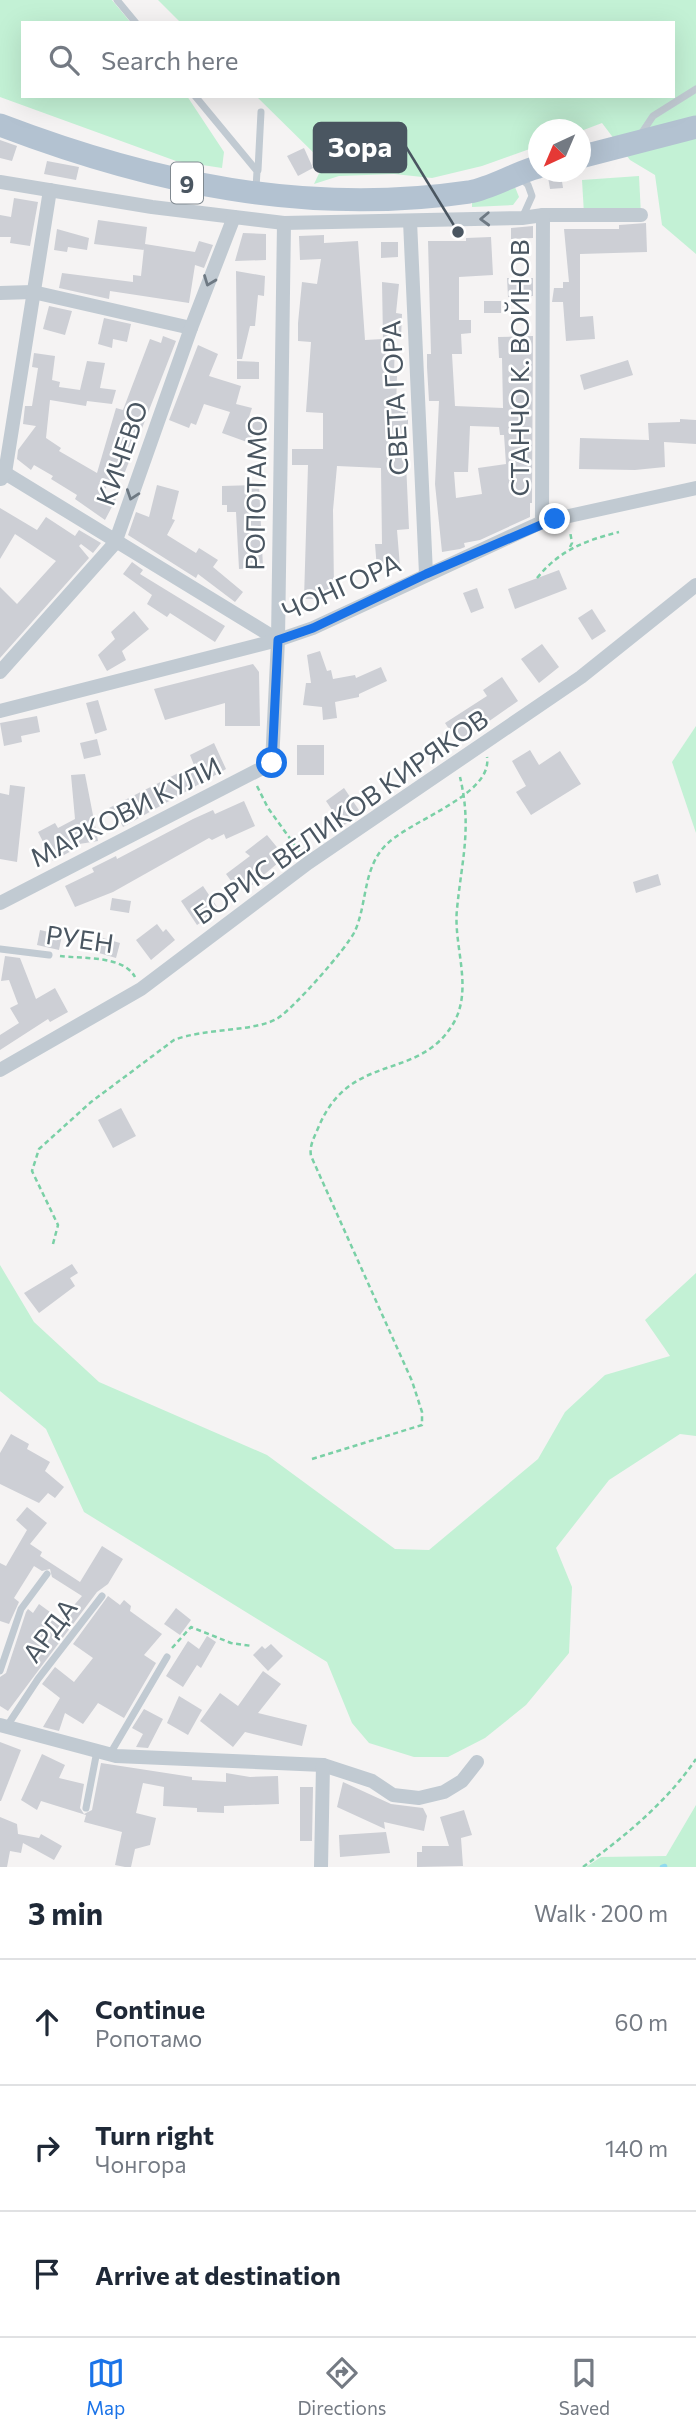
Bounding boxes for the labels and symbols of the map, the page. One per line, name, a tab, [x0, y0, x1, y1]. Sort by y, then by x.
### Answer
north arrow	[528, 119, 591, 182]
callout: Зора	[314, 123, 406, 172]
text: Зора	[328, 129, 392, 163]
road number: 9	[171, 162, 203, 204]
one-way arrow	[479, 211, 490, 227]
street label: СТАНЧО К. ВОЙНОВ	[503, 239, 534, 497]
one-way arrow	[204, 274, 218, 286]
street label: СВЕТА ГОРА	[374, 320, 414, 476]
street label: КИЧЕВО	[89, 397, 153, 509]
street label: РОПОТАМО	[238, 415, 272, 571]
one-way arrow	[126, 488, 140, 501]
route end	[539, 503, 570, 534]
street label: ЧОНГОРА	[277, 546, 405, 626]
street label: БОРИС ВЕЛИКОВ КИРЯКОВ	[187, 702, 493, 930]
route start	[256, 747, 287, 778]
street label: МАРКОВИ КУЛИ	[24, 750, 226, 872]
street label: РУЕН	[44, 918, 116, 958]
street label: АРДА	[15, 1592, 83, 1668]

